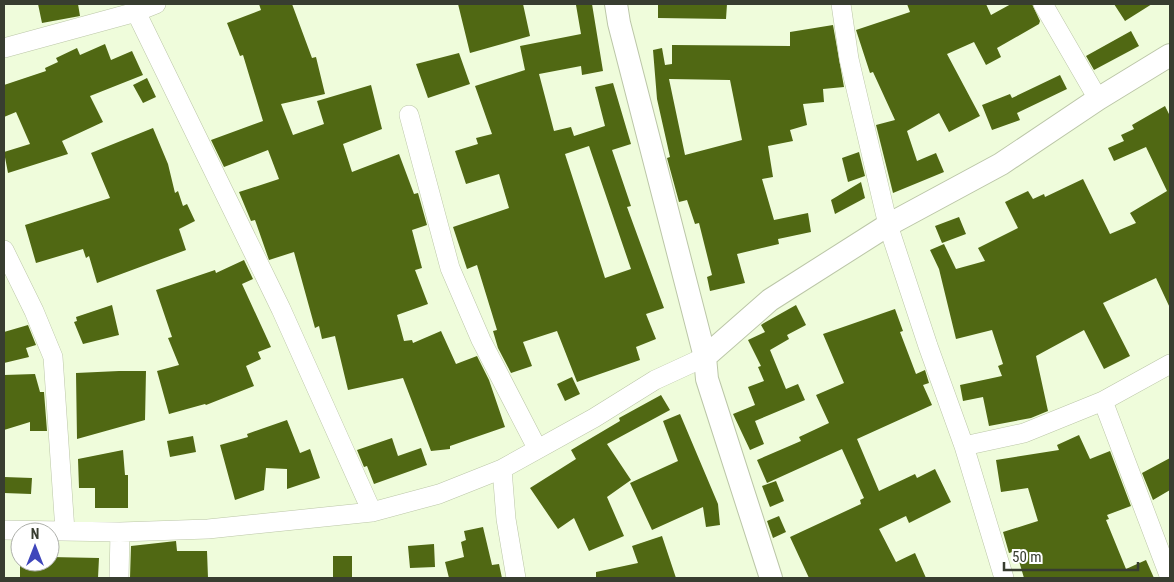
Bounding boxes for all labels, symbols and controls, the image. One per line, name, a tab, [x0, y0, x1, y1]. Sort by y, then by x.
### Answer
north arrow	[10, 522, 60, 572]
text: N	[31, 526, 39, 542]
scale bar	[1004, 540, 1138, 572]
text: 50 m	[1012, 548, 1042, 566]

